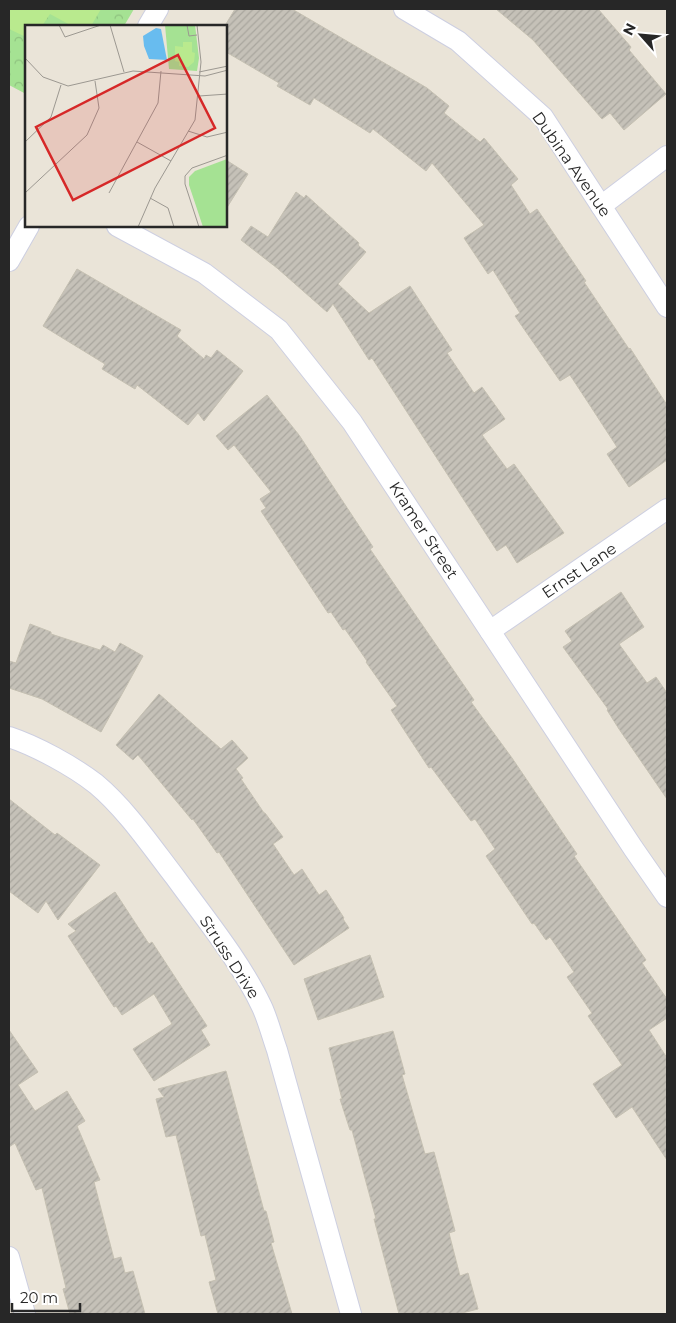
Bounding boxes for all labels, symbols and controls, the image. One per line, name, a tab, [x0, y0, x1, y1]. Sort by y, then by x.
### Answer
north arrow	[616, 10, 666, 60]
text: N	[619, 20, 640, 38]
inset map	[25, 25, 228, 228]
street label: Dubina Avenue	[528, 108, 615, 221]
street label: Kramer Street	[385, 478, 462, 583]
street label: Ernst Lane	[538, 539, 620, 602]
street label: Struss Drive	[196, 912, 263, 1002]
scale bar	[12, 1280, 80, 1312]
text: 20 m	[20, 1288, 58, 1307]

